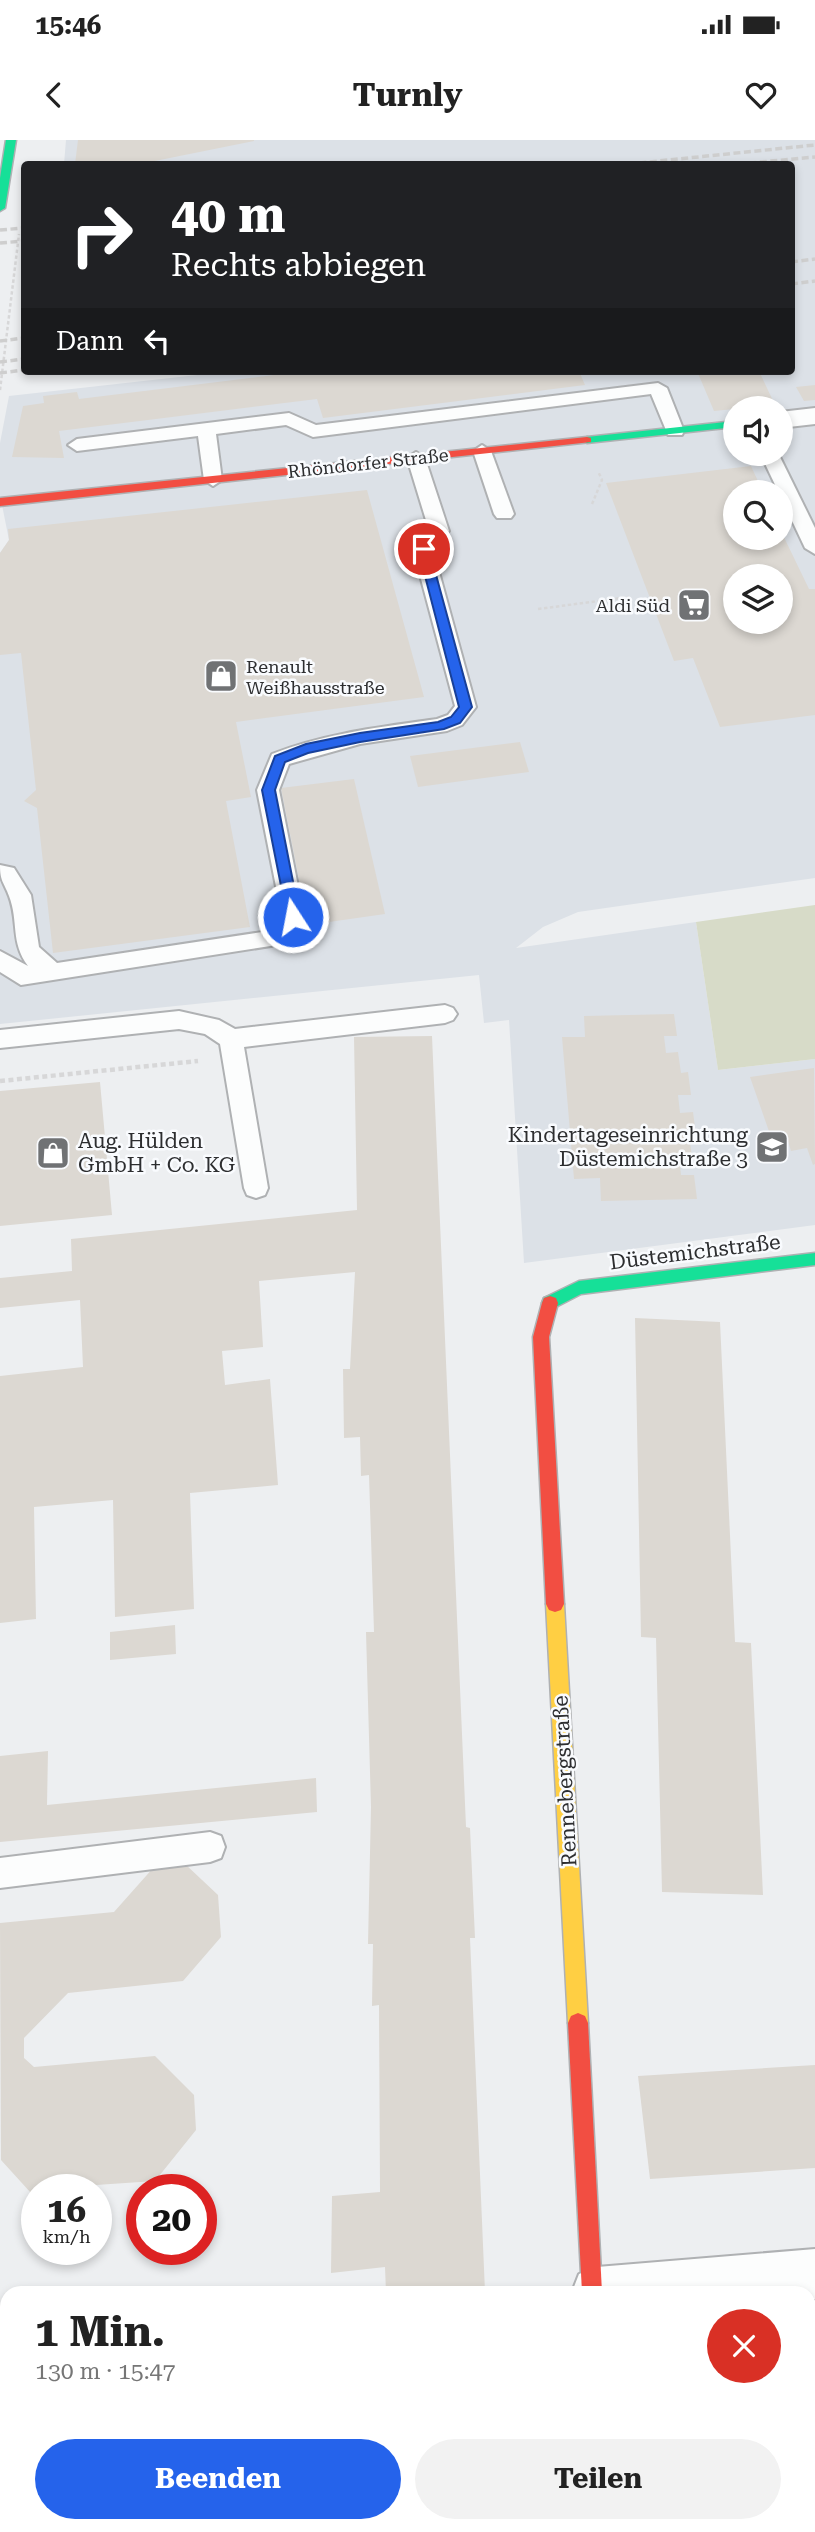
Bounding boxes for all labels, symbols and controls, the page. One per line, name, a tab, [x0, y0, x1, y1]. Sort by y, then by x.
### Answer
text: 15:46	[35, 10, 101, 40]
icon: back	[35, 76, 73, 114]
text: Turnly	[352, 76, 463, 114]
icon: heart	[742, 76, 780, 114]
text: 40 m	[171, 187, 286, 244]
icon: right	[56, 189, 147, 280]
text: Rechts abbiegen	[171, 246, 426, 284]
icon: left	[138, 322, 176, 360]
text: Dann	[56, 326, 124, 356]
map controls	[723, 396, 793, 634]
button: sound	[723, 396, 793, 466]
street label: Rhöndorfer Straße	[287, 444, 450, 482]
button: search	[723, 480, 793, 550]
pin	[394, 519, 454, 579]
icon: arrive	[405, 530, 443, 568]
button: layers	[723, 564, 793, 634]
supermarket icon: Aldi Süd	[675, 586, 713, 624]
place label: Aldi Süd	[596, 595, 670, 616]
place label: Renault Weißhausstraße	[246, 656, 385, 698]
shop icon: Renault Weißhausstraße	[202, 657, 240, 695]
position arrow	[256, 880, 330, 954]
place label: Kindertageseinrichtung Düstemichstraße 3	[508, 1123, 748, 1171]
school or university icon: Kindertageseinrichtung Düstemichstraße 3	[753, 1128, 791, 1166]
place label: Aug. Hülden GmbH + Co. KG	[78, 1129, 235, 1177]
shop icon: Aug. Hülden GmbH + Co. KG	[34, 1134, 72, 1172]
street label: Düstemichstraße	[608, 1230, 782, 1274]
street label: Rennebergstraße	[549, 1695, 581, 1867]
speed limit sign: 20	[126, 2174, 217, 2265]
text: 16	[47, 2190, 86, 2231]
text: km/h	[42, 2226, 91, 2247]
text: 1 Min.	[35, 2307, 165, 2356]
button: close	[707, 2309, 781, 2383]
text: 130 m · 15:47	[35, 2358, 175, 2385]
button: Beenden	[35, 2439, 401, 2519]
button: Teilen	[415, 2439, 781, 2519]

